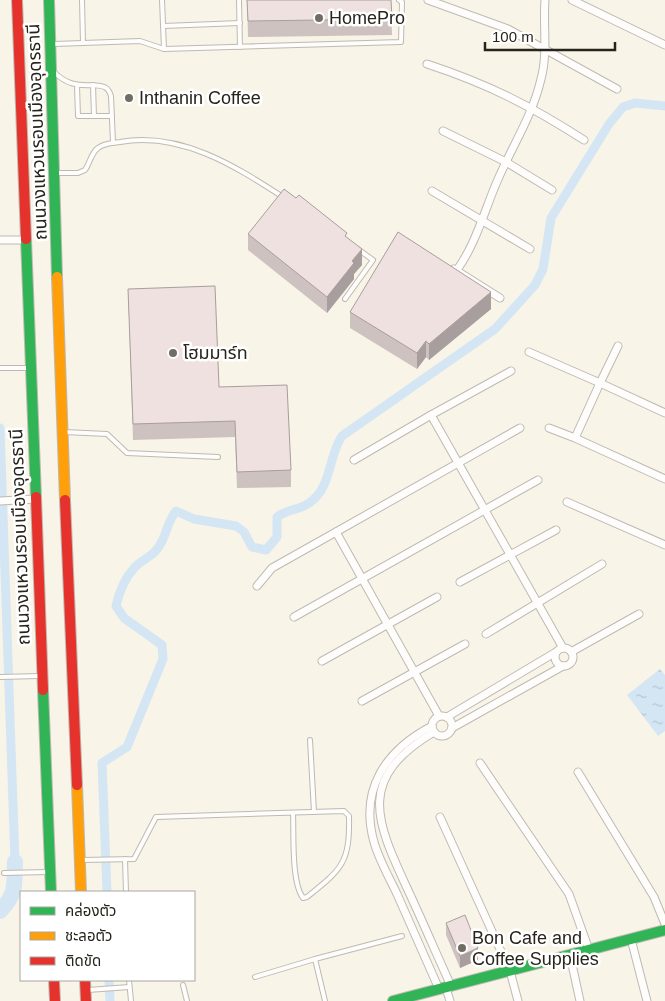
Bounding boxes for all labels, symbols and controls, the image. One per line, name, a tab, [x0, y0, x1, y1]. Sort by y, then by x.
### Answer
place label: HomePro	[329, 8, 405, 28]
marker: HomePro	[313, 12, 325, 24]
scale bar	[485, 20, 615, 52]
street label: ถนนวงแหวนรอบเมืองอุดรธานี	[23, 23, 52, 241]
text: 100 m	[492, 28, 534, 45]
place label: Inthanin Coffee	[139, 88, 261, 108]
marker: Inthanin Coffee	[123, 92, 135, 104]
place label: โฮมมาร์ท	[183, 343, 248, 363]
marker: โฮมมาร์ท	[167, 347, 179, 359]
street label: ถนนวงแหวนรอบเมืองอุดรธานี	[6, 428, 35, 646]
legend	[20, 891, 195, 981]
text: คล่องตัว	[65, 902, 116, 919]
text: ชะลอตัว	[65, 927, 112, 944]
place label: Bon Cafe and Coffee Supplies	[472, 928, 599, 969]
marker: Bon Cafe and Coffee Supplies	[456, 942, 468, 954]
text: ติดขัด	[65, 952, 101, 969]

